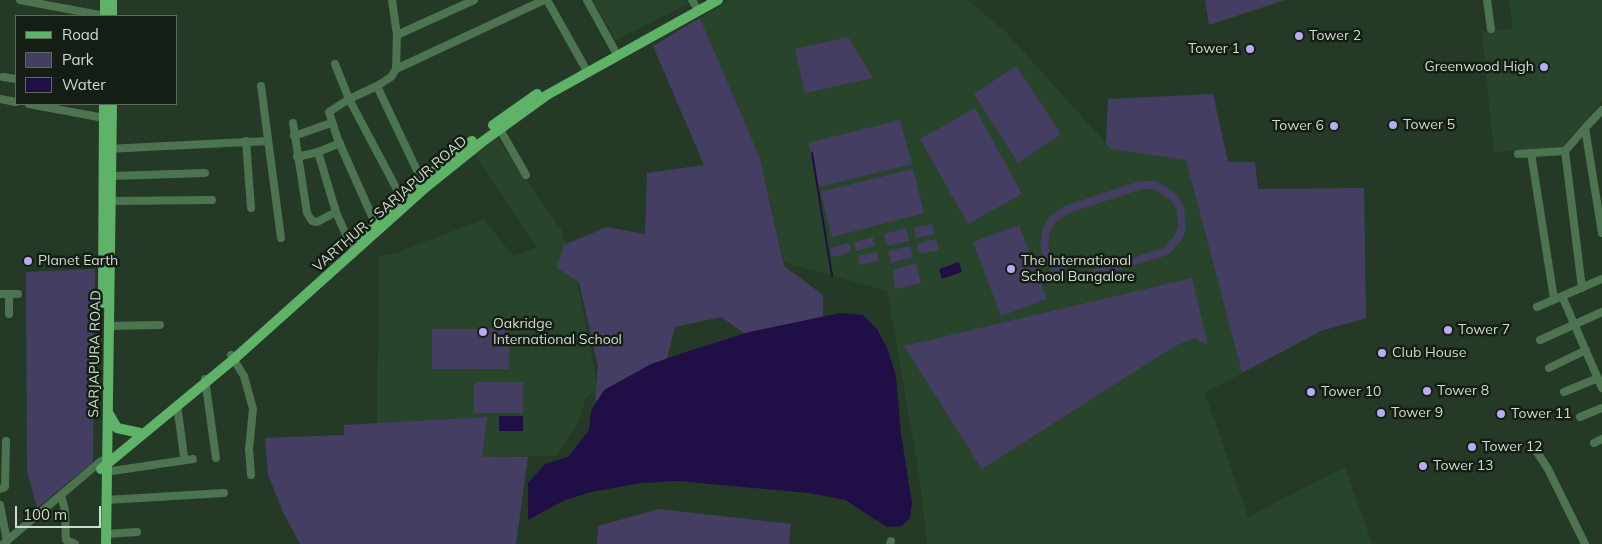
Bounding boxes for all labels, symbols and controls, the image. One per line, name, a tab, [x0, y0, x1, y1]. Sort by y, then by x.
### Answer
legend	[15, 15, 178, 105]
text: Road	[62, 25, 99, 44]
place label: Tower 2	[1309, 28, 1361, 44]
marker: Tower 2	[1293, 30, 1305, 42]
place label: Tower 1	[1188, 41, 1240, 57]
marker: Tower 1	[1244, 43, 1256, 55]
text: Park	[62, 50, 94, 69]
place label: Greenwood High	[1425, 59, 1534, 75]
marker: Greenwood High	[1538, 61, 1550, 73]
text: Water	[62, 75, 106, 94]
place label: Tower 5	[1403, 117, 1455, 133]
place label: Tower 6	[1272, 118, 1324, 134]
marker: Tower 5	[1387, 119, 1399, 131]
marker: Tower 6	[1328, 120, 1340, 132]
street label: VARTHUR - SARJAPUR ROAD	[310, 133, 470, 275]
place label: Planet Earth	[38, 253, 118, 269]
place label: The International School Bangalore	[1021, 253, 1135, 286]
marker: Planet Earth	[22, 255, 34, 267]
marker: The International School Bangalore	[1005, 263, 1017, 275]
street label: SARJAPURA ROAD	[85, 290, 105, 418]
place label: Oakridge International School	[493, 316, 622, 348]
place label: Tower 7	[1458, 322, 1510, 338]
marker: Tower 7	[1442, 324, 1454, 336]
marker: Oakridge International School	[477, 326, 489, 338]
place label: Club House	[1392, 345, 1466, 361]
marker: Club House	[1376, 347, 1388, 359]
place label: Tower 8	[1437, 383, 1489, 399]
place label: Tower 10	[1321, 384, 1381, 400]
marker: Tower 8	[1421, 385, 1433, 397]
marker: Tower 10	[1305, 386, 1317, 398]
place label: Tower 9	[1391, 405, 1443, 421]
place label: Tower 11	[1511, 406, 1571, 422]
marker: Tower 9	[1375, 407, 1387, 419]
marker: Tower 11	[1495, 408, 1507, 420]
place label: Tower 12	[1482, 439, 1542, 455]
marker: Tower 12	[1466, 441, 1478, 453]
place label: Tower 13	[1433, 458, 1493, 474]
marker: Tower 13	[1417, 460, 1429, 472]
scale bar	[18, 496, 104, 528]
text: 100 m	[23, 505, 67, 524]

